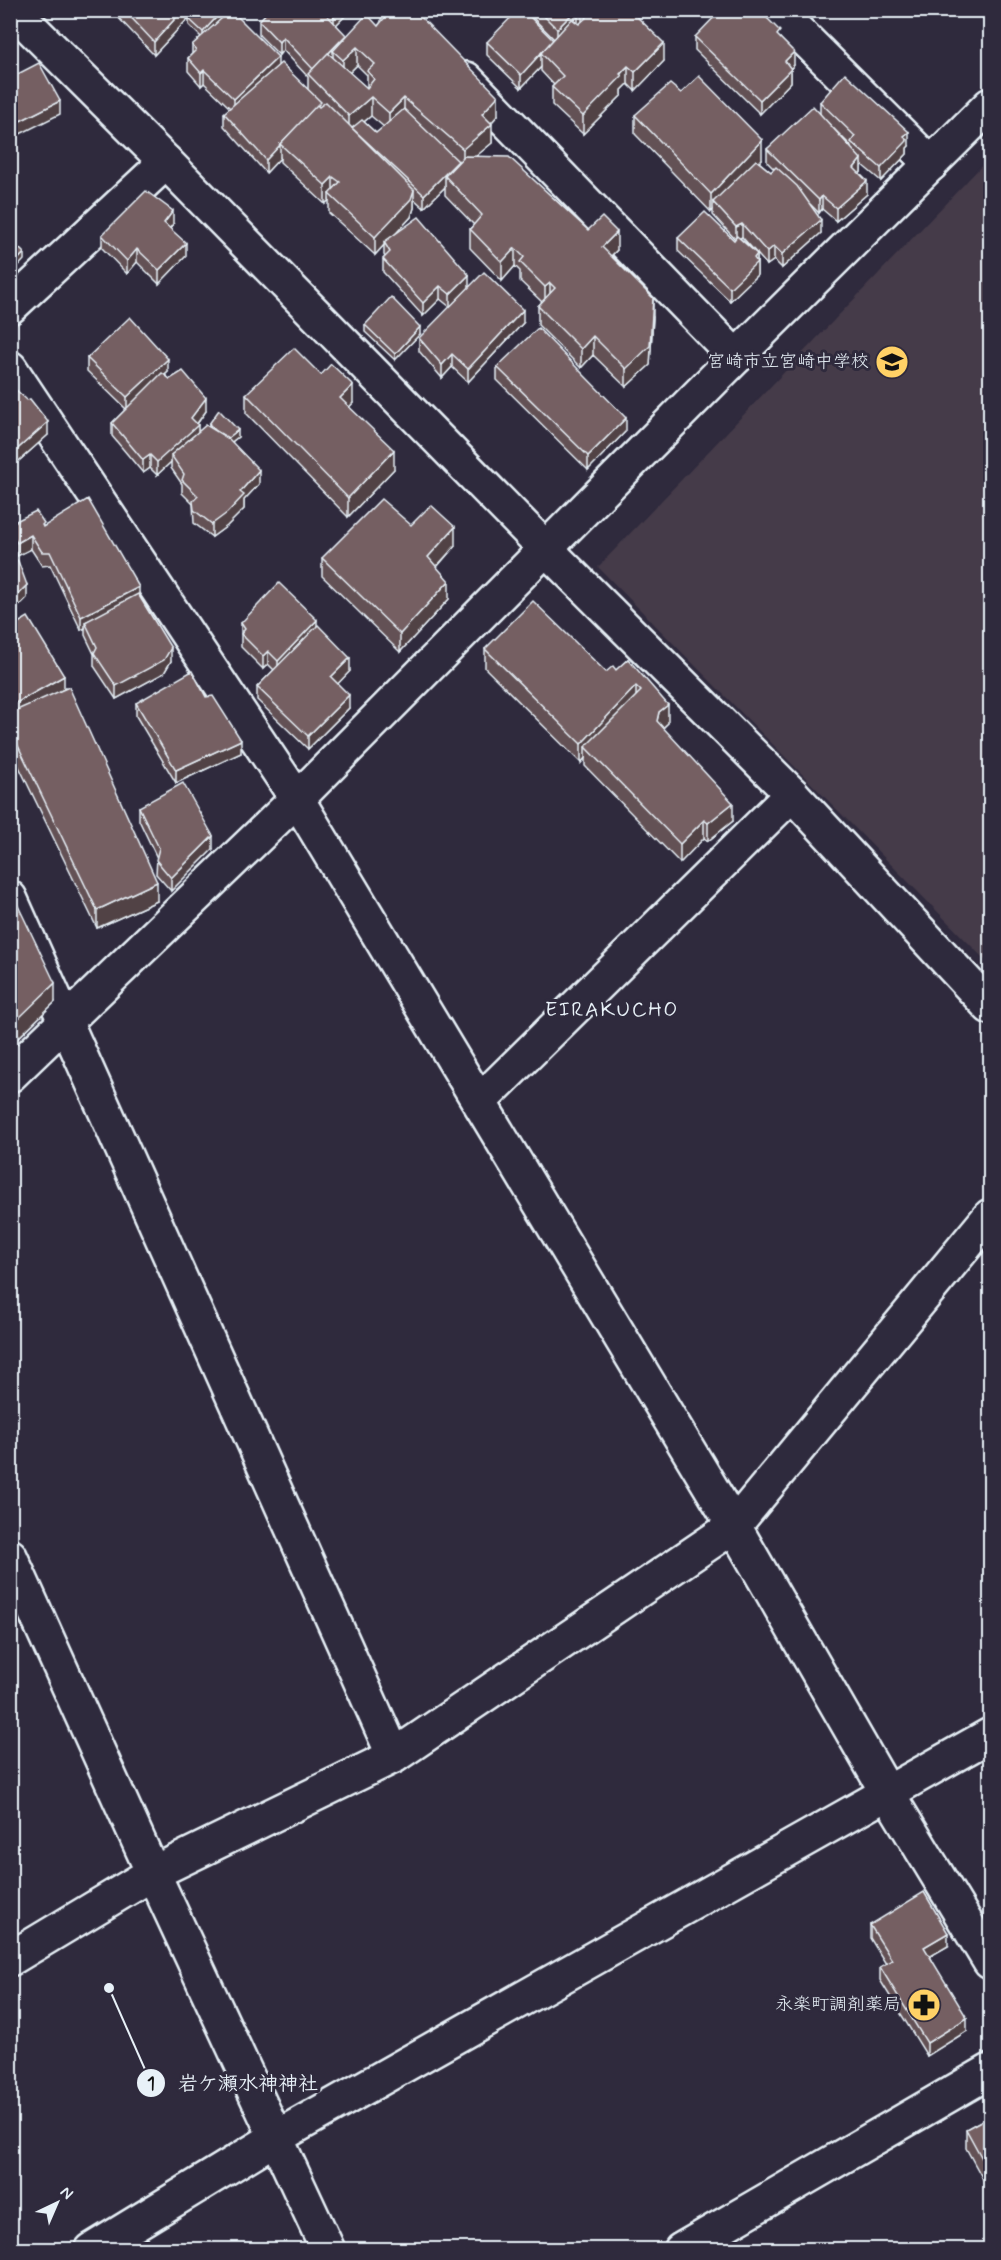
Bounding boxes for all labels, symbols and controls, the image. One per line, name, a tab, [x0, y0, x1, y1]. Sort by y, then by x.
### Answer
school or university icon: 宮崎市立宮崎中学校	[874, 344, 910, 380]
place label: 宮崎市立宮崎中学校	[707, 350, 869, 374]
district label: EIRAKUCHO	[545, 996, 679, 1024]
pharmacy icon: 永楽町調剤薬局	[906, 1987, 942, 2023]
place label: 永楽町調剤薬局	[775, 1993, 901, 2017]
callout: 岩ケ瀬水神神社	[136, 2064, 330, 2102]
text: 岩ケ瀬水神神社	[178, 2071, 318, 2098]
text: 1	[147, 2072, 155, 2096]
north arrow	[27, 2173, 87, 2233]
text: N	[55, 2182, 78, 2205]

